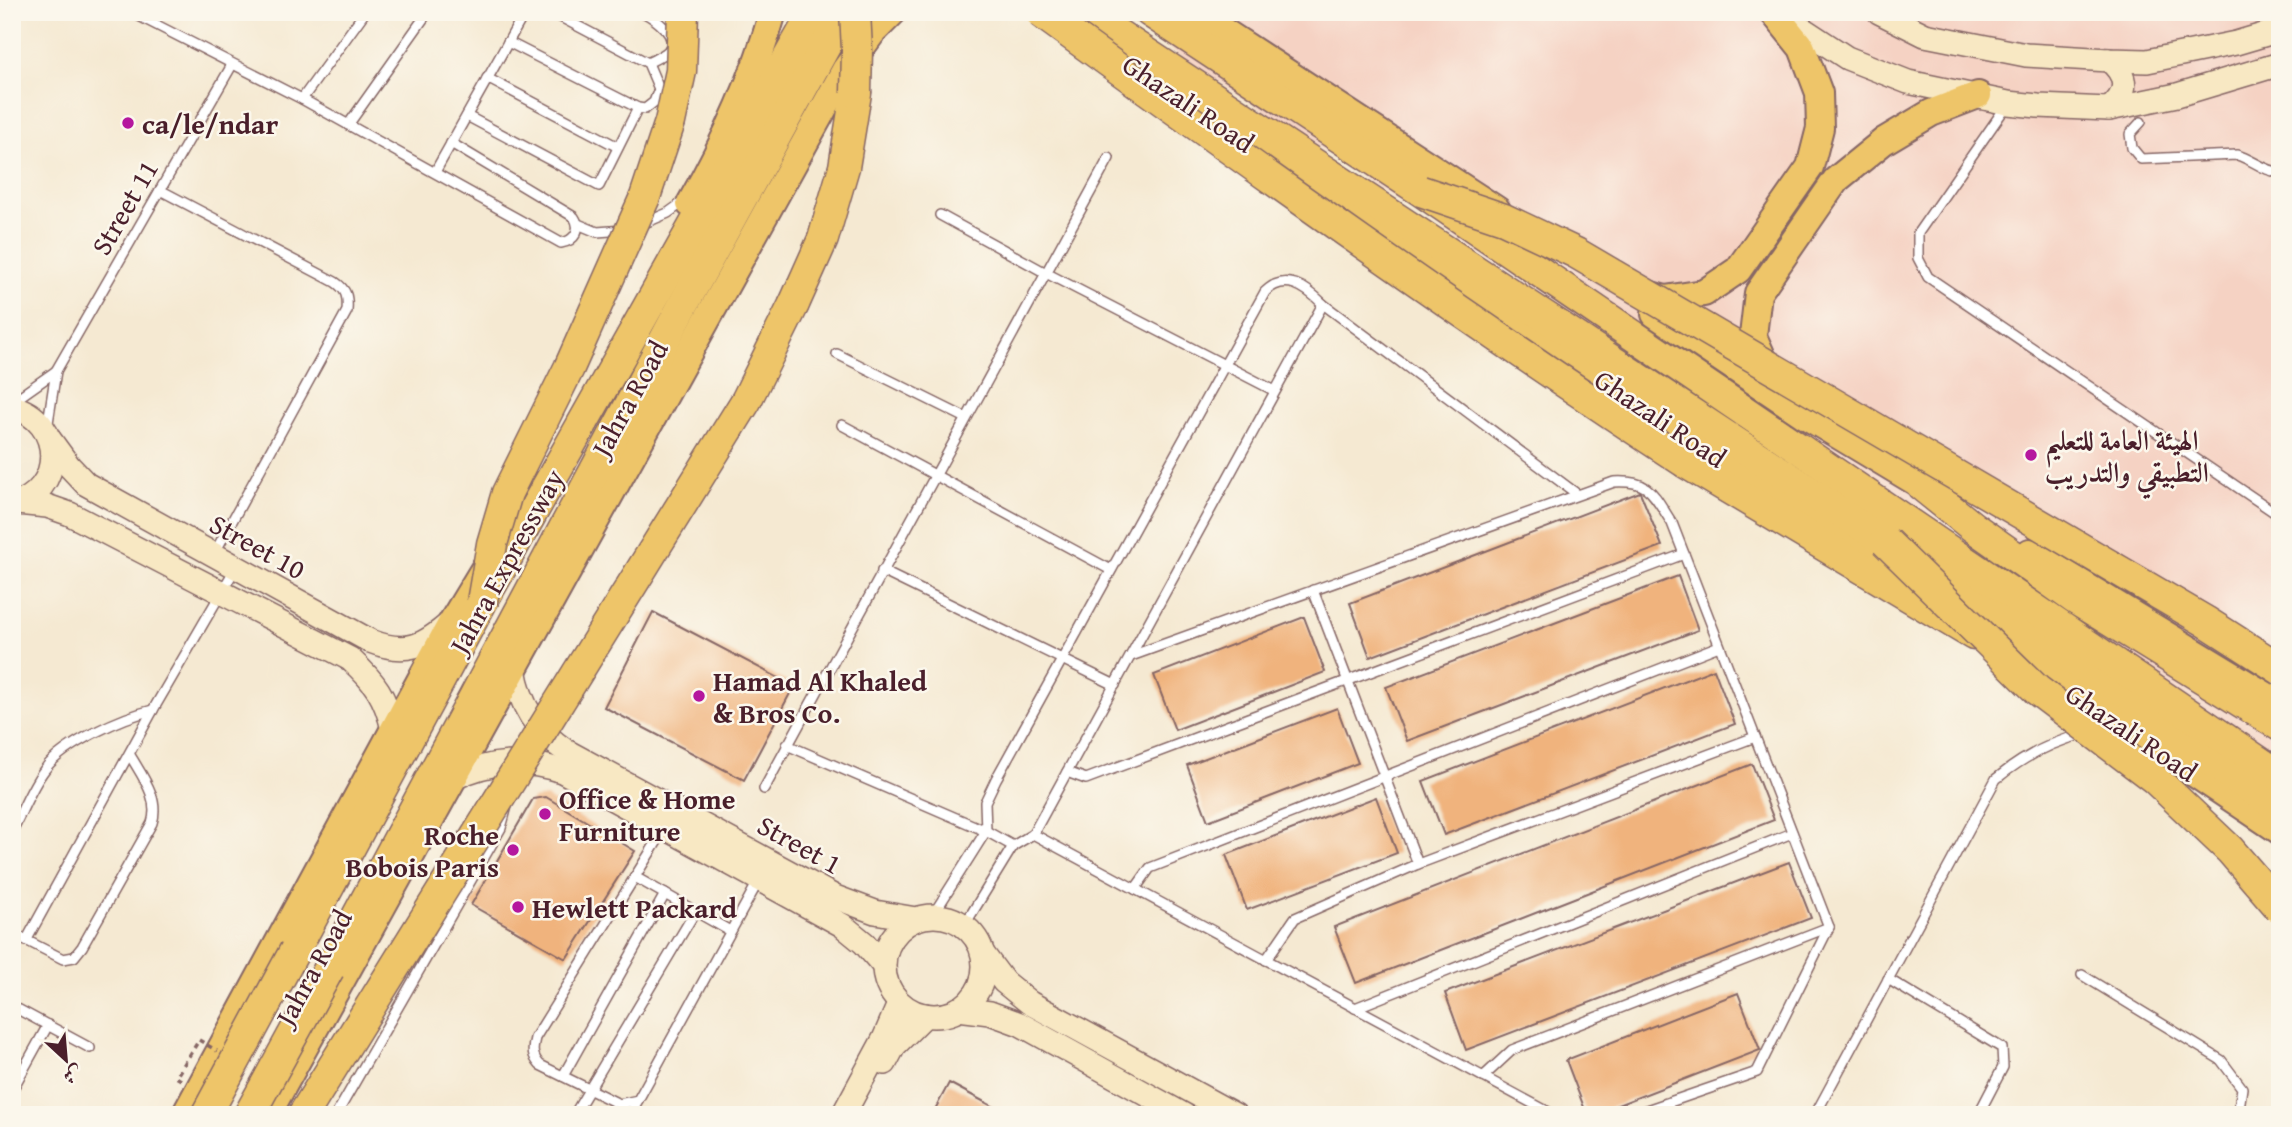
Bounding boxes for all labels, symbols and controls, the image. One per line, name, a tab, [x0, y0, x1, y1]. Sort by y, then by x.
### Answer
street label: Ghazali Road	[1115, 44, 1263, 162]
place label: ca/le/ndar	[142, 103, 278, 144]
marker: ca/le/ndar	[120, 115, 136, 131]
street label: Street 11	[80, 152, 168, 262]
street label: Jahra Road	[579, 332, 678, 466]
street label: Ghazali Road	[1587, 359, 1735, 477]
place label: الهيئة العامة للتعليم التطبيقي والتدريب	[2045, 419, 2209, 500]
marker: الهيئة العامة للتعليم التطبيقي والتدريب	[2023, 447, 2039, 463]
street label: Jahra Expressway	[437, 461, 574, 663]
street label: Street 10	[203, 503, 313, 589]
place label: Hamad Al Khaled & Bros Co.	[713, 660, 928, 733]
street label: Ghazali Road	[2058, 673, 2206, 791]
marker: Hamad Al Khaled & Bros Co.	[691, 688, 707, 704]
place label: Office & Home Furniture	[559, 778, 736, 851]
street label: Street 1	[750, 804, 850, 884]
marker: Office & Home Furniture	[537, 806, 553, 822]
place label: Roche Bobois Paris	[345, 814, 499, 887]
marker: Roche Bobois Paris	[505, 842, 521, 858]
place label: Hewlett Packard	[532, 887, 738, 928]
marker: Hewlett Packard	[510, 899, 526, 915]
street label: Jahra Road	[263, 901, 362, 1035]
north arrow	[32, 1026, 102, 1096]
text: ش	[59, 1059, 88, 1092]

